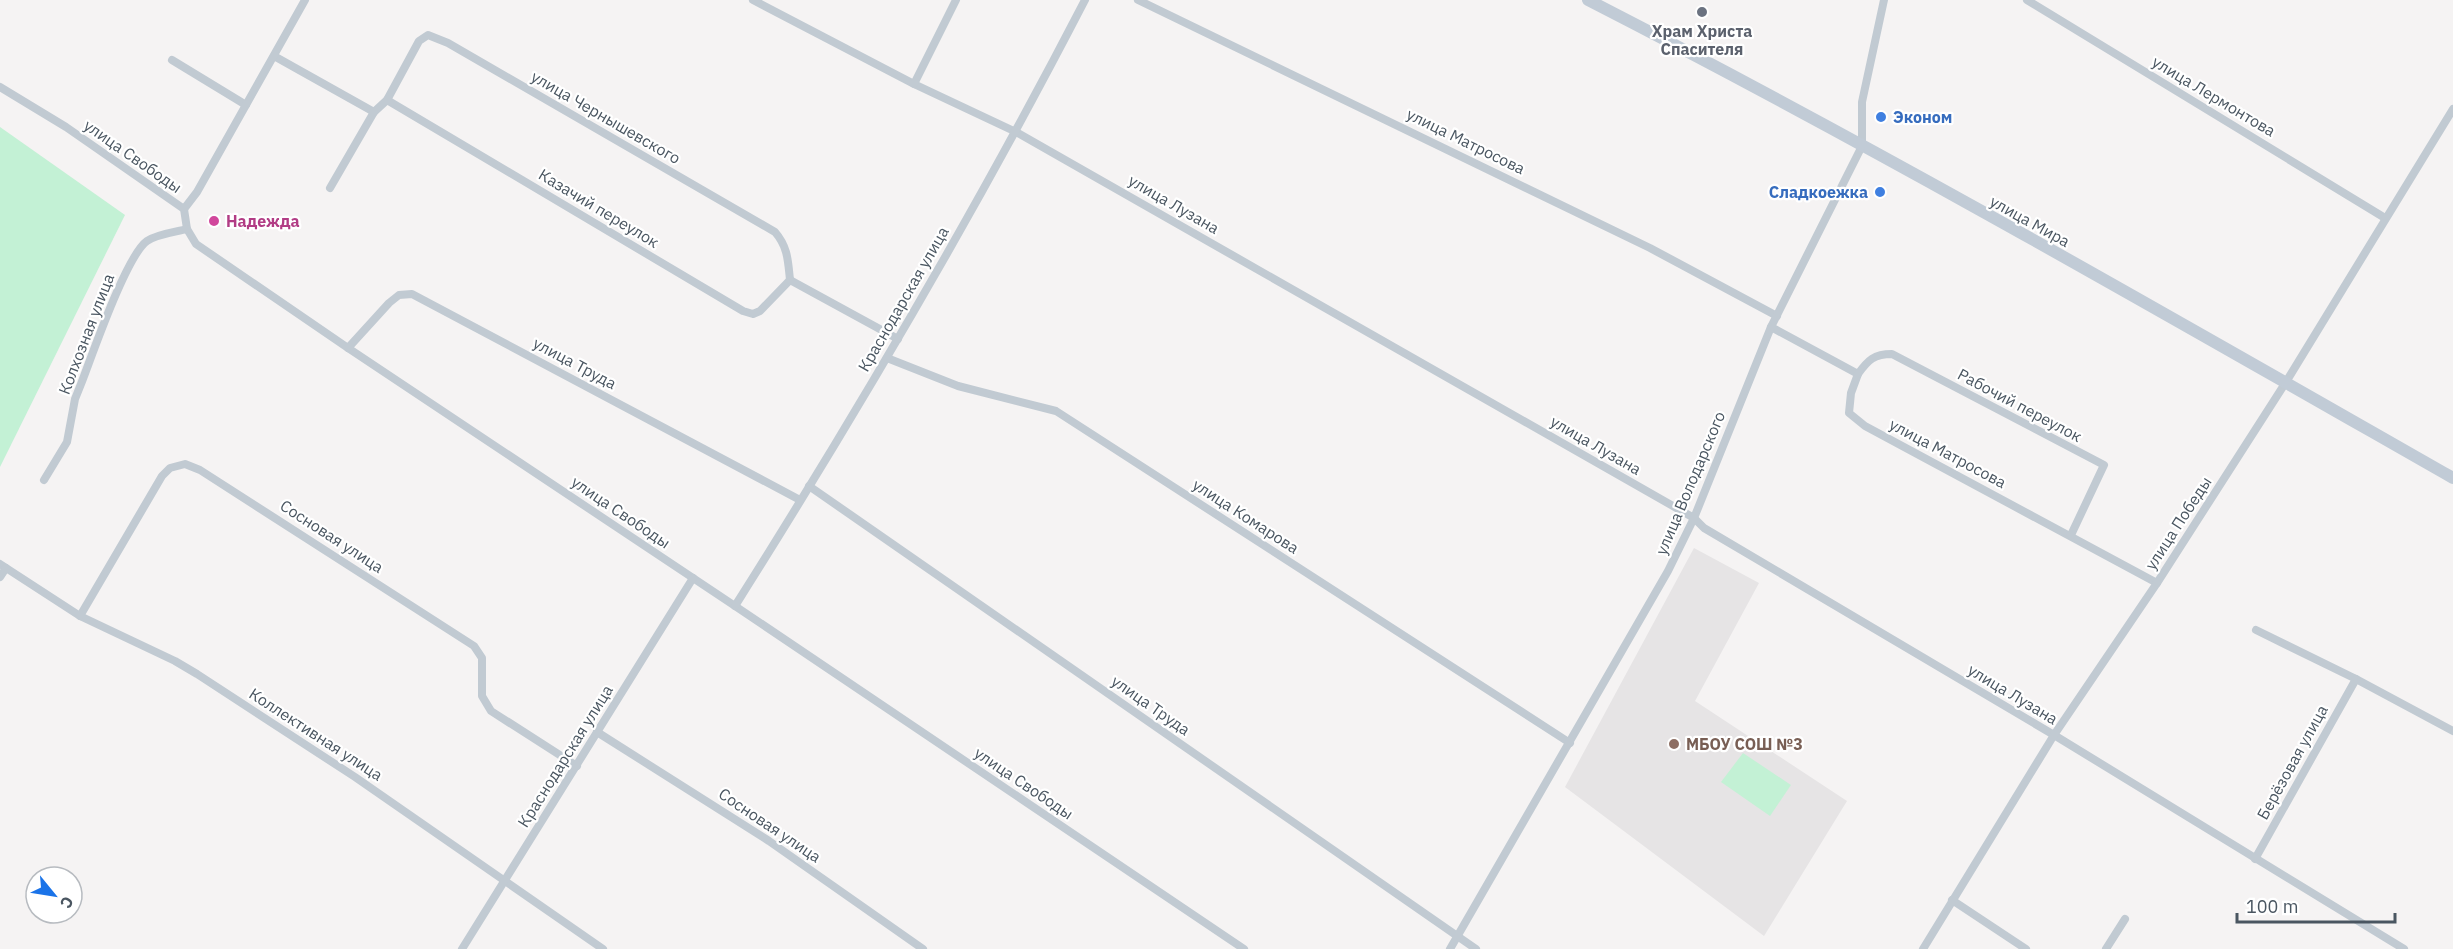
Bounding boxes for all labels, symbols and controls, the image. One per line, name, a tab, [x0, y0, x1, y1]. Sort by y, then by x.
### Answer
marker: Храм Христа Спасителя	[1695, 5, 1709, 19]
place label: Храм Христа Спасителя	[1652, 21, 1752, 59]
street label: улица Лермонтова	[2149, 51, 2280, 141]
street label: улица Чернышевского	[528, 66, 684, 168]
street label: улица Матросова	[1403, 104, 1529, 179]
place label: Эконом	[1893, 107, 1952, 127]
marker: Эконом	[1874, 110, 1888, 124]
street label: улица Свободы	[80, 115, 186, 197]
street label: Казачий переулок	[535, 164, 663, 252]
street label: улица Лузана	[1125, 170, 1223, 238]
place label: Сладкоежка	[1769, 182, 1868, 202]
marker: Сладкоежка	[1873, 185, 1887, 199]
street label: улица Мира	[1987, 191, 2074, 251]
place label: Надежда	[226, 211, 300, 231]
marker: Надежда	[207, 214, 221, 228]
street label: Краснодарская улица	[853, 223, 953, 375]
street label: Колхозная улица	[54, 270, 118, 397]
street label: улица Труда	[530, 333, 621, 394]
street label: Рабочий переулок	[1954, 364, 2086, 446]
street label: улица Володарского	[1651, 408, 1729, 558]
street label: улица Лузана	[1547, 411, 1645, 479]
street label: улица Матросова	[1886, 414, 2010, 492]
street label: улица Свободы	[568, 472, 674, 552]
street label: улица Победы	[2140, 473, 2216, 573]
street label: улица Комарова	[1189, 474, 1303, 558]
street label: Сосновая улица	[276, 495, 388, 577]
street label: улица Лузана	[1964, 659, 2062, 729]
street label: улица Труда	[1108, 671, 1195, 740]
street label: Краснодарская улица	[513, 681, 617, 831]
street label: Коллективная улица	[245, 683, 387, 785]
street label: Берёзовая улица	[2252, 701, 2332, 823]
place label: МБОУ СОШ №3	[1686, 734, 1803, 754]
marker: МБОУ СОШ №3	[1667, 737, 1681, 751]
street label: улица Свободы	[971, 743, 1077, 823]
street label: Сосновая улица	[715, 783, 825, 867]
north arrow	[24, 865, 84, 925]
scale bar	[2237, 886, 2394, 924]
text: С	[56, 893, 78, 912]
text: 100 m	[2246, 895, 2298, 918]

